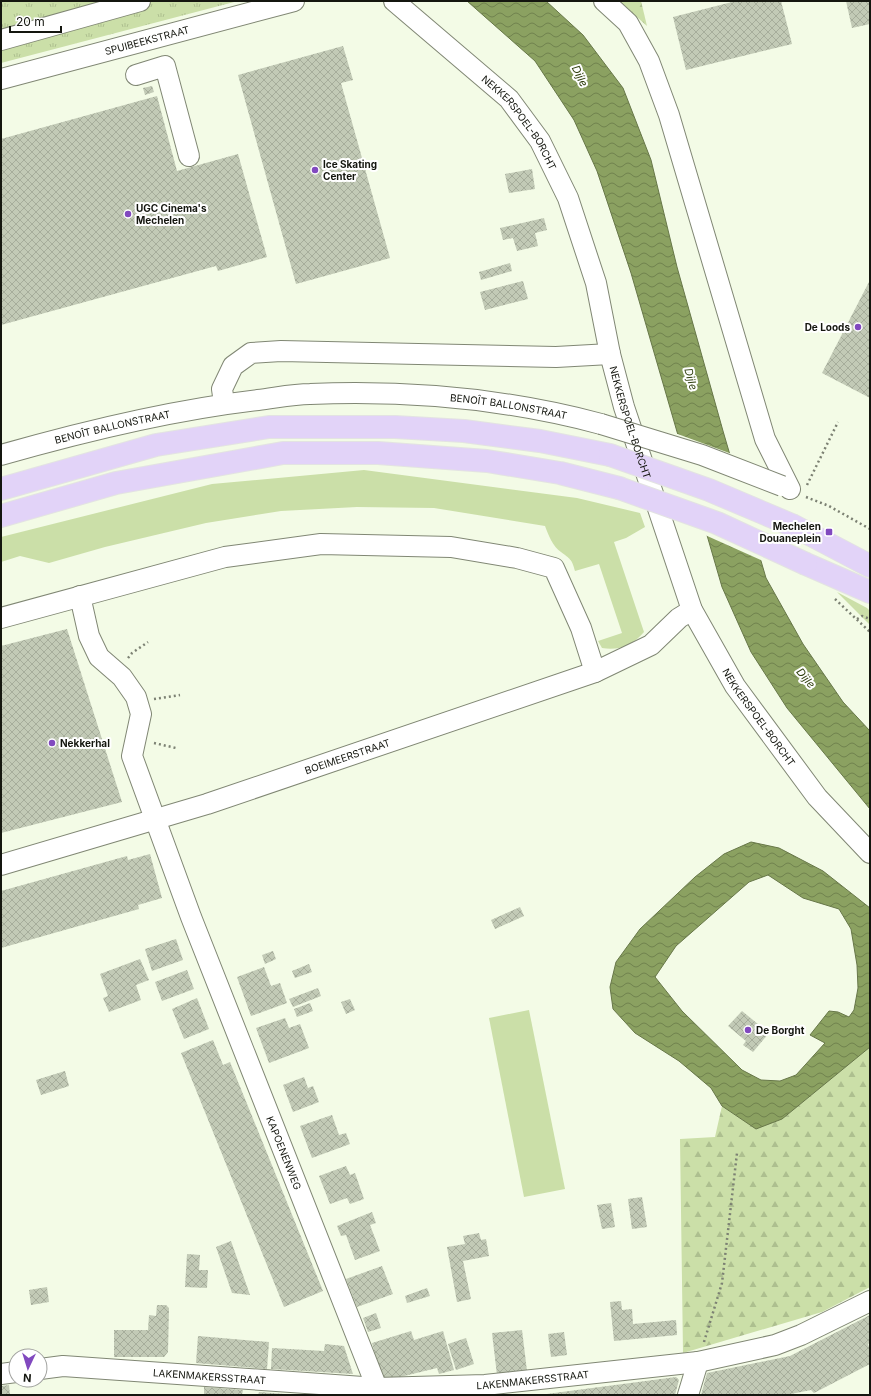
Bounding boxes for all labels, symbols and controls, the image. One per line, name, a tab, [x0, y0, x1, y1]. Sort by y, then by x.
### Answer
scale bar	[10, 8, 61, 34]
text: 20 m	[16, 14, 45, 29]
street label: SPUIBEEKSTRAAT	[103, 23, 191, 57]
water label: Dijle	[569, 63, 591, 89]
street label: NEKKERSPOEL-BORCHT	[479, 73, 559, 172]
place label: Ice Skating Center	[323, 158, 377, 182]
marker: Ice Skating Center	[310, 165, 320, 175]
place label: UGC Cinema's Mechelen	[136, 202, 207, 226]
marker: UGC Cinema's Mechelen	[123, 209, 133, 219]
place label: De Loods	[805, 321, 850, 333]
marker: De Loods	[853, 322, 863, 332]
street label: NEKKERSPOEL-BORCHT	[607, 365, 654, 480]
water label: Dijle	[681, 366, 701, 392]
street label: BENOÎT BALLONSTRAAT	[450, 391, 568, 421]
street label: BENOÎT BALLONSTRAAT	[53, 408, 171, 446]
place label: Mechelen Douaneplein	[760, 520, 821, 544]
marker: Mechelen Douaneplein	[824, 527, 834, 537]
water label: Dijle	[793, 665, 819, 691]
street label: NEKKERSPOEL-BORCHT	[720, 666, 798, 768]
street label: BOEIMEERSTRAAT	[303, 736, 391, 776]
place label: Nekkerhal	[60, 737, 110, 749]
marker: Nekkerhal	[47, 738, 57, 748]
place label: De Borght	[756, 1024, 805, 1037]
marker: De Borght	[743, 1025, 753, 1035]
street label: KAPOENENWEG	[264, 1114, 304, 1192]
north arrow	[8, 1348, 48, 1388]
street label: LAKENMAKERSSTRAAT	[153, 1366, 266, 1386]
street label: LAKENMAKERSSTRAAT	[476, 1368, 590, 1391]
text: N	[23, 1371, 32, 1385]

